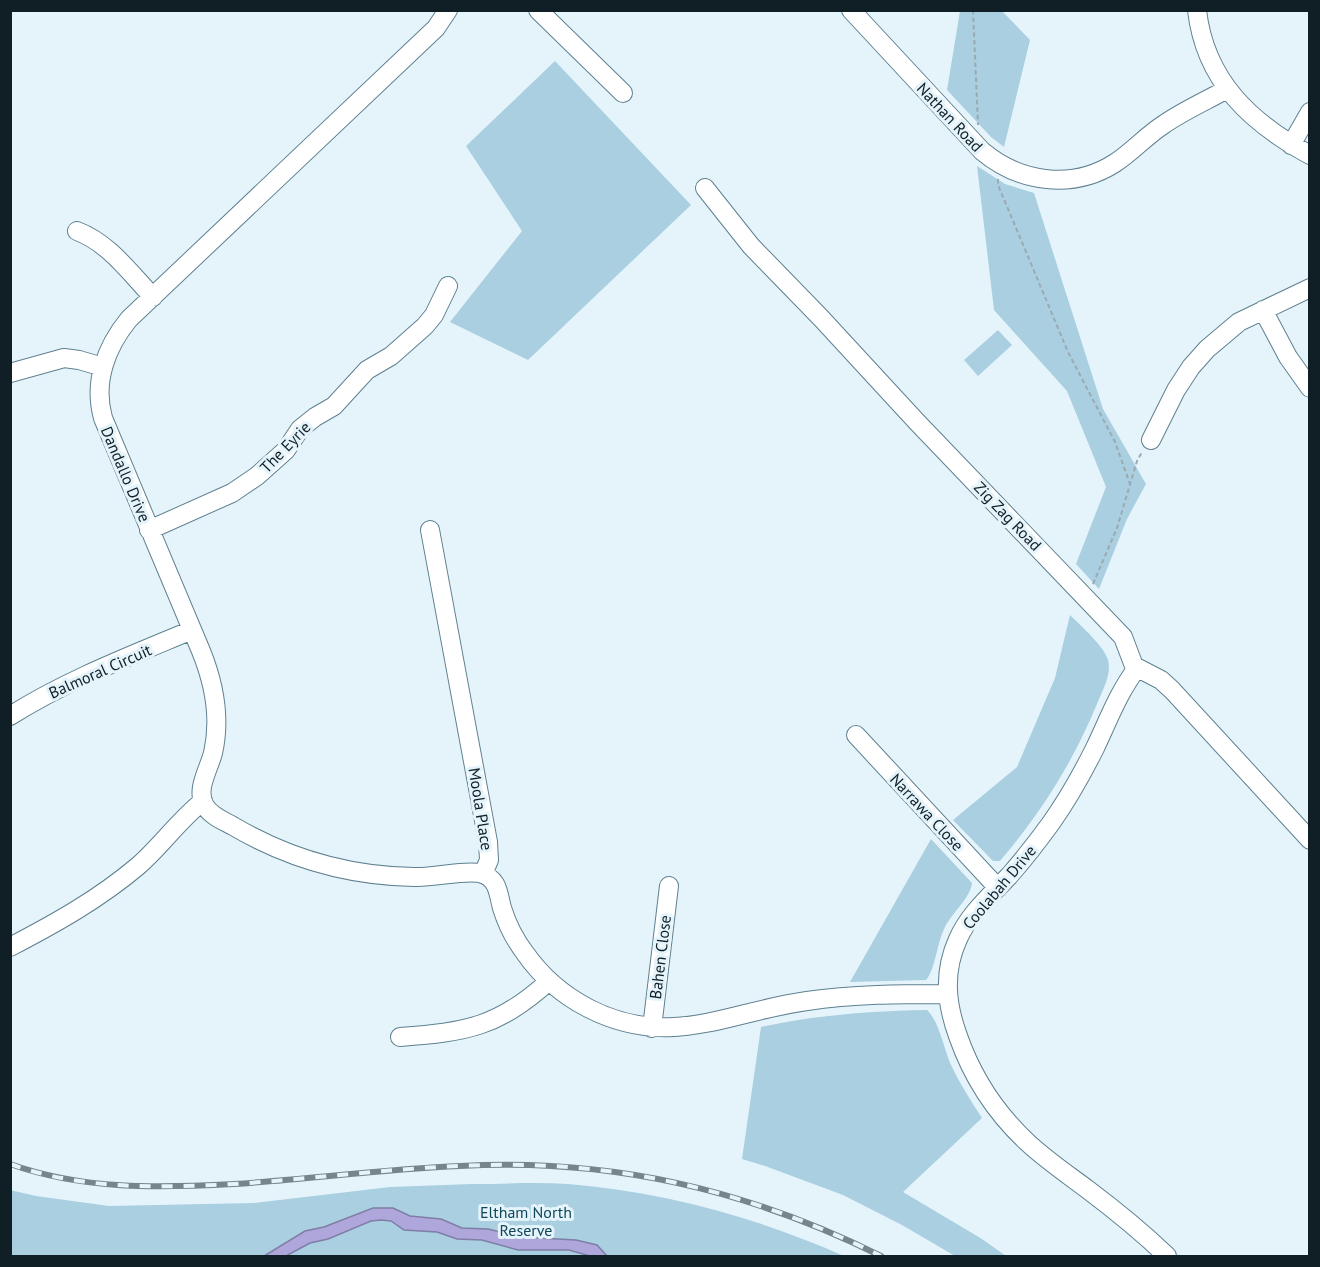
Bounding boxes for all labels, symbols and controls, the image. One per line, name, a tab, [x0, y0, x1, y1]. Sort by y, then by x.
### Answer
street label: Nathan Road	[913, 78, 987, 156]
street label: The Eyrie	[256, 417, 314, 477]
street label: Dandallo Drive	[97, 423, 155, 525]
street label: Zig Zag Road	[970, 477, 1046, 555]
street label: Balmoral Circuit	[46, 639, 155, 703]
street label: Moola Place	[465, 766, 497, 852]
street label: Narrawa Close	[886, 769, 968, 855]
street label: Coolabah Drive	[958, 841, 1040, 933]
street label: Bahen Close	[645, 914, 675, 1000]
park label: Eltham North Reserve	[480, 1202, 572, 1240]

